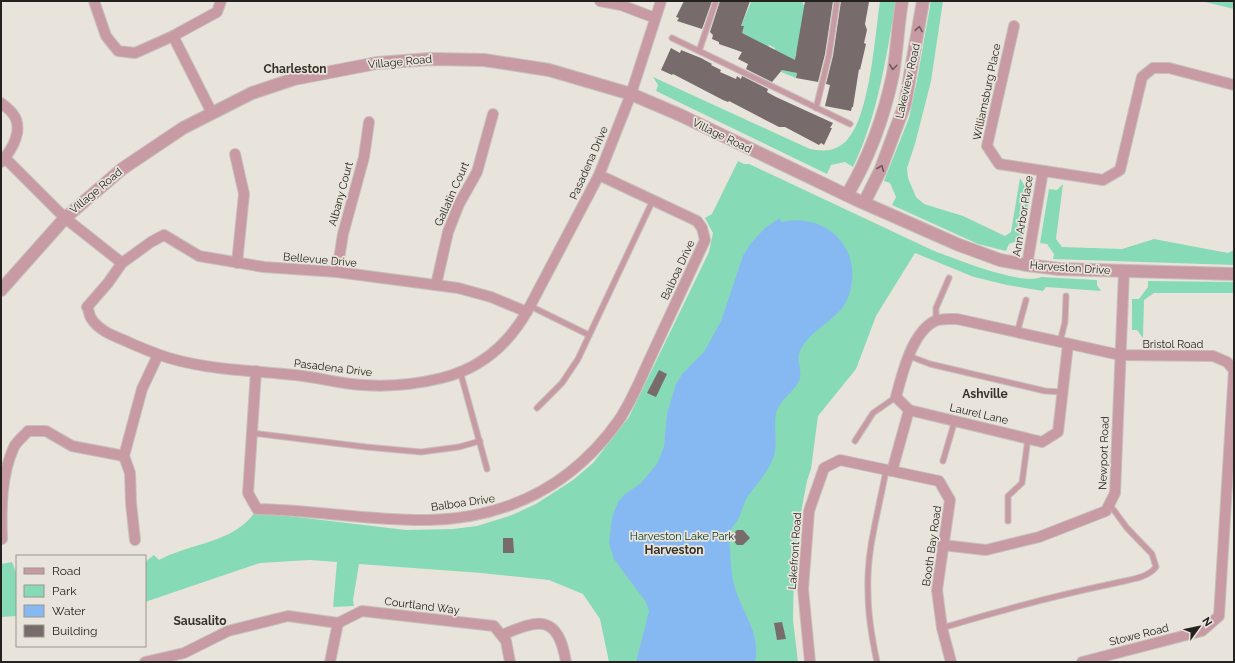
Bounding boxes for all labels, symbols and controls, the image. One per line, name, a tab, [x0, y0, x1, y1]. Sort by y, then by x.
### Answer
one-way arrow	[914, 26, 923, 32]
street label: Lakeview Road	[893, 42, 923, 120]
street label: Williamsburg Place	[970, 42, 1004, 142]
street label: Village Road	[367, 53, 433, 71]
district label: Charleston	[264, 62, 326, 76]
one-way arrow	[889, 64, 898, 71]
street label: Village Road	[690, 116, 754, 156]
street label: Pasadena Drive	[567, 124, 611, 202]
street label: Gallatin Court	[432, 159, 472, 228]
street label: Albany Court	[326, 160, 356, 228]
one-way arrow	[877, 164, 885, 171]
street label: Village Road	[67, 165, 125, 217]
street label: Ann Arbor Place	[1010, 174, 1036, 258]
street label: Balboa Drive	[658, 237, 698, 302]
street label: Bellevue Drive	[283, 250, 358, 270]
street label: Harveston Drive	[1029, 259, 1111, 277]
street label: Bristol Road	[1143, 338, 1204, 351]
street label: Pasadena Drive	[293, 357, 373, 379]
district label: Ashville	[962, 387, 1008, 401]
street label: Laurel Lane	[948, 401, 1010, 427]
street label: Newport Road	[1096, 416, 1112, 490]
street label: Balboa Drive	[430, 492, 496, 514]
street label: Booth Bay Road	[920, 505, 944, 587]
street label: Lakefront Road	[786, 512, 804, 590]
park label: Harveston Lake Park	[630, 530, 734, 543]
district label: Harveston	[645, 543, 703, 557]
legend	[16, 555, 146, 647]
text: Road	[52, 564, 81, 578]
text: Park	[52, 584, 77, 598]
street label: Courtland Way	[384, 595, 460, 617]
text: Water	[52, 604, 86, 618]
north arrow	[1179, 607, 1219, 647]
district label: Sausalito	[173, 614, 227, 628]
text: N	[1199, 615, 1215, 629]
street label: Stowe Road	[1108, 621, 1170, 649]
text: Building	[52, 624, 98, 638]

